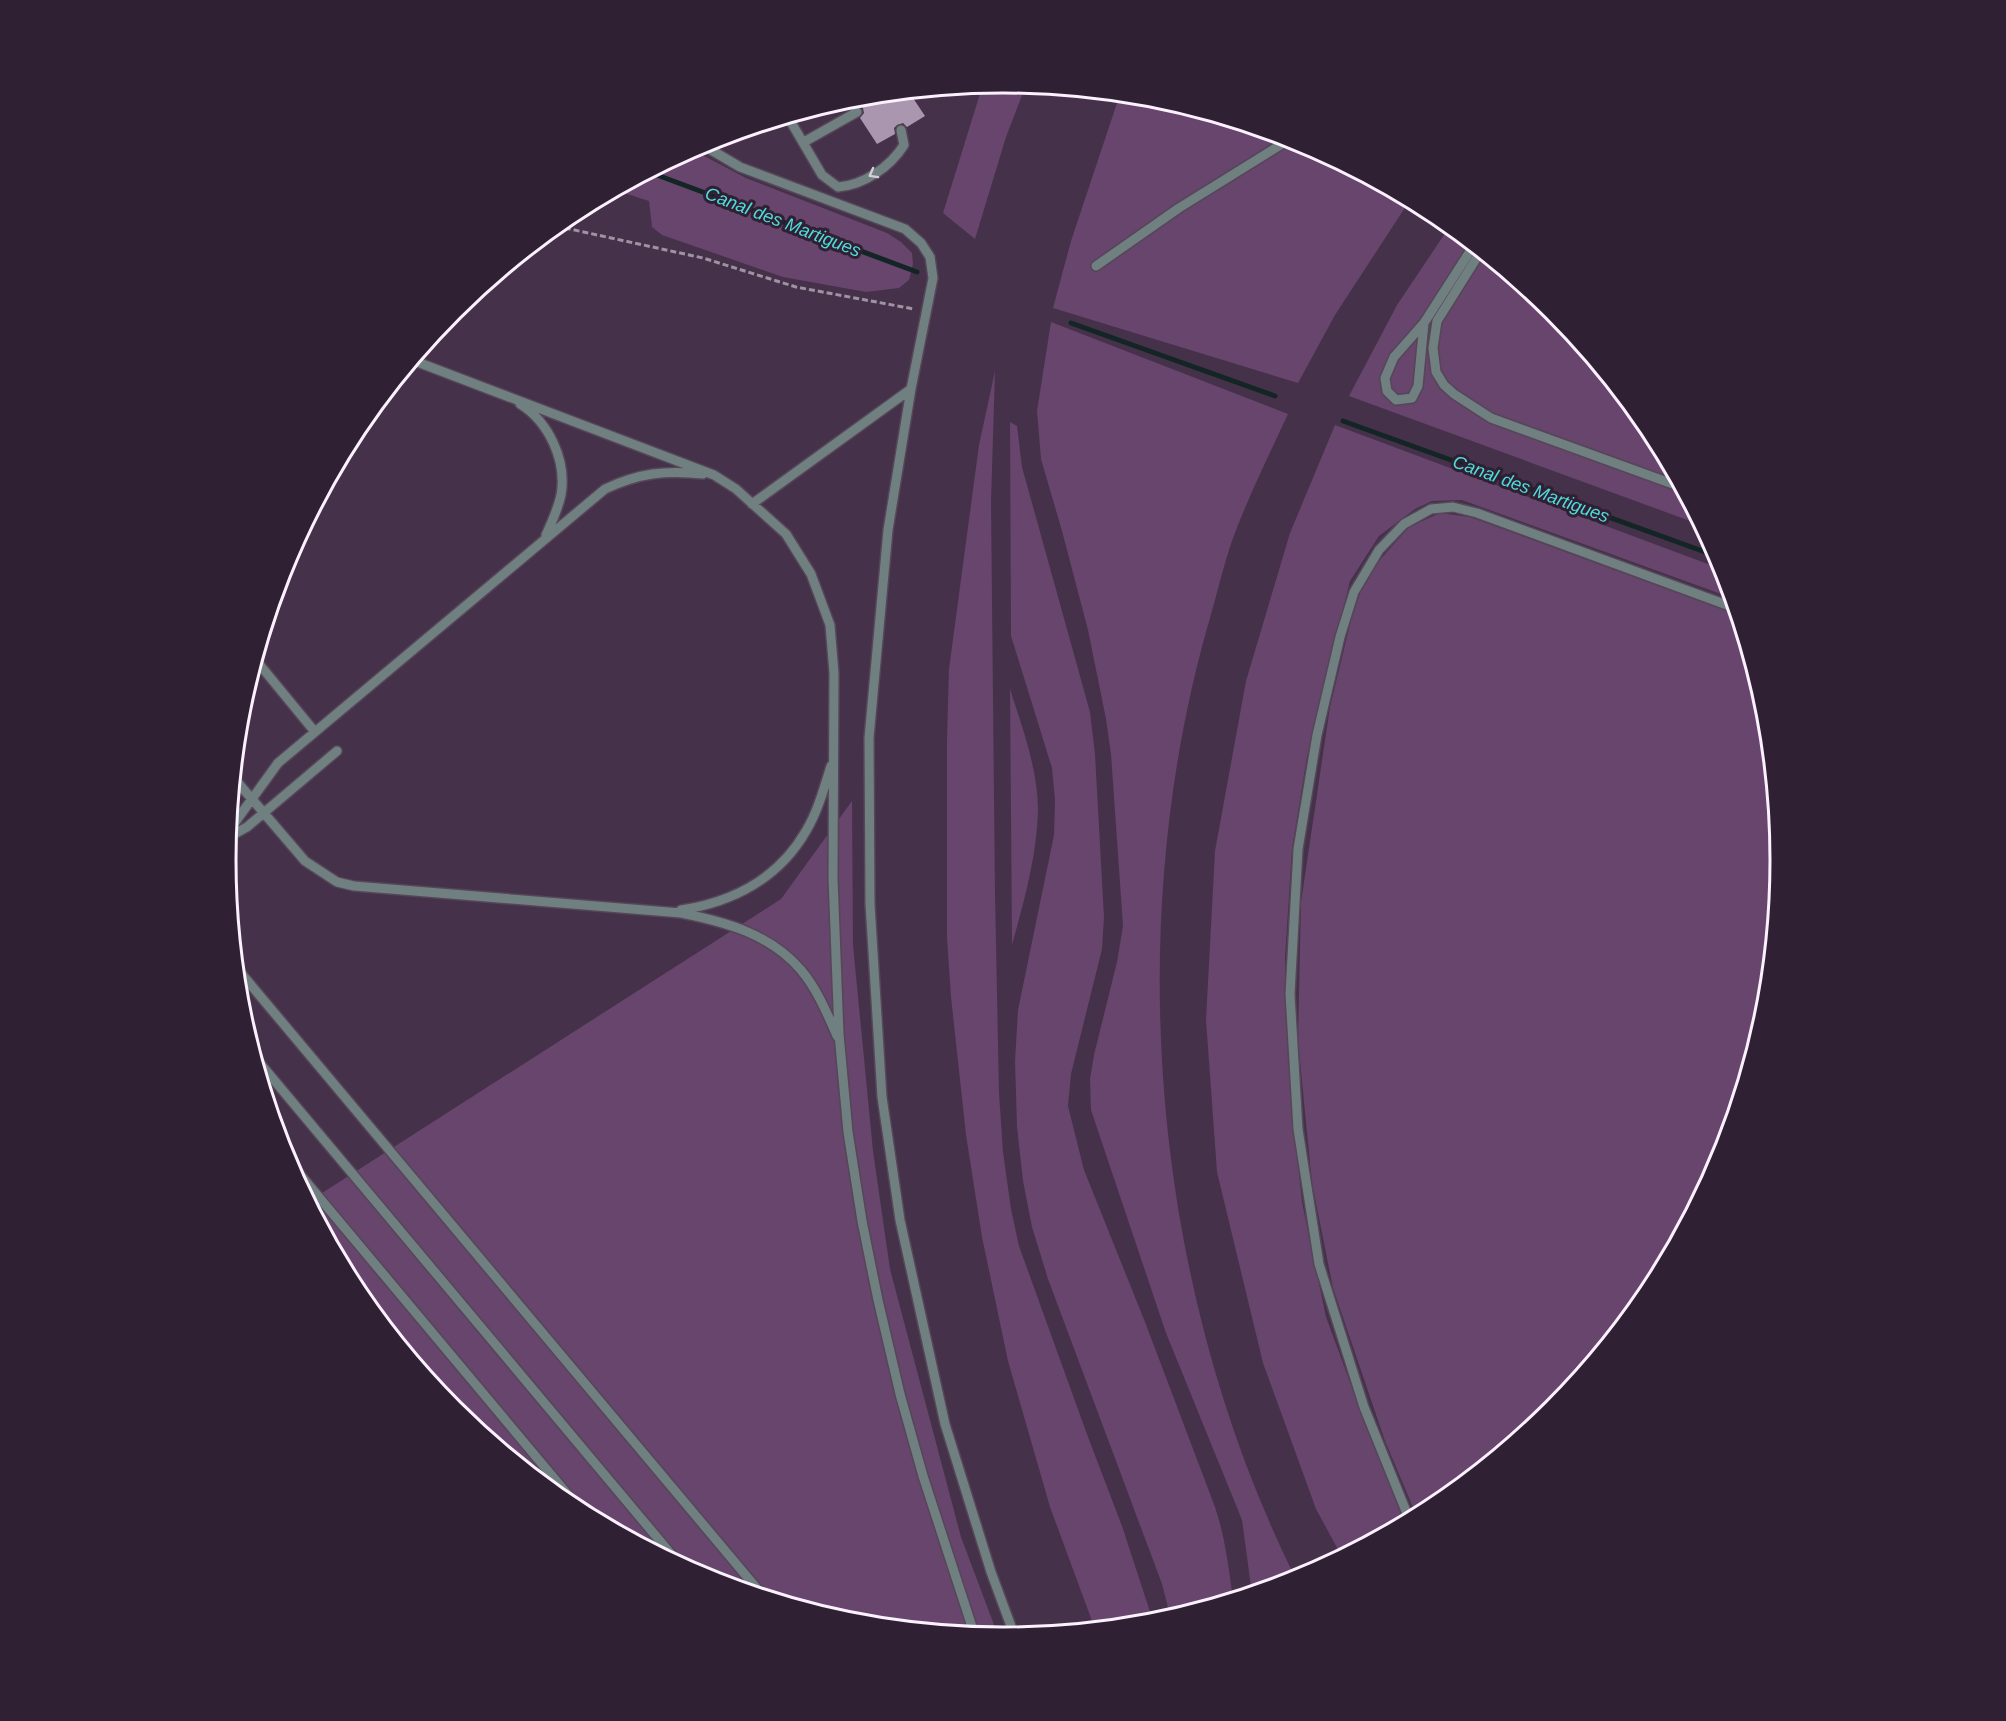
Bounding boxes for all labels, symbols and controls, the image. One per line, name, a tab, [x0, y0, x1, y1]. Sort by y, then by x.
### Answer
one-way arrow	[869, 167, 879, 178]
water label: Canal des Martigues	[702, 183, 864, 261]
water label: Canal des Martigues	[1450, 451, 1612, 527]

